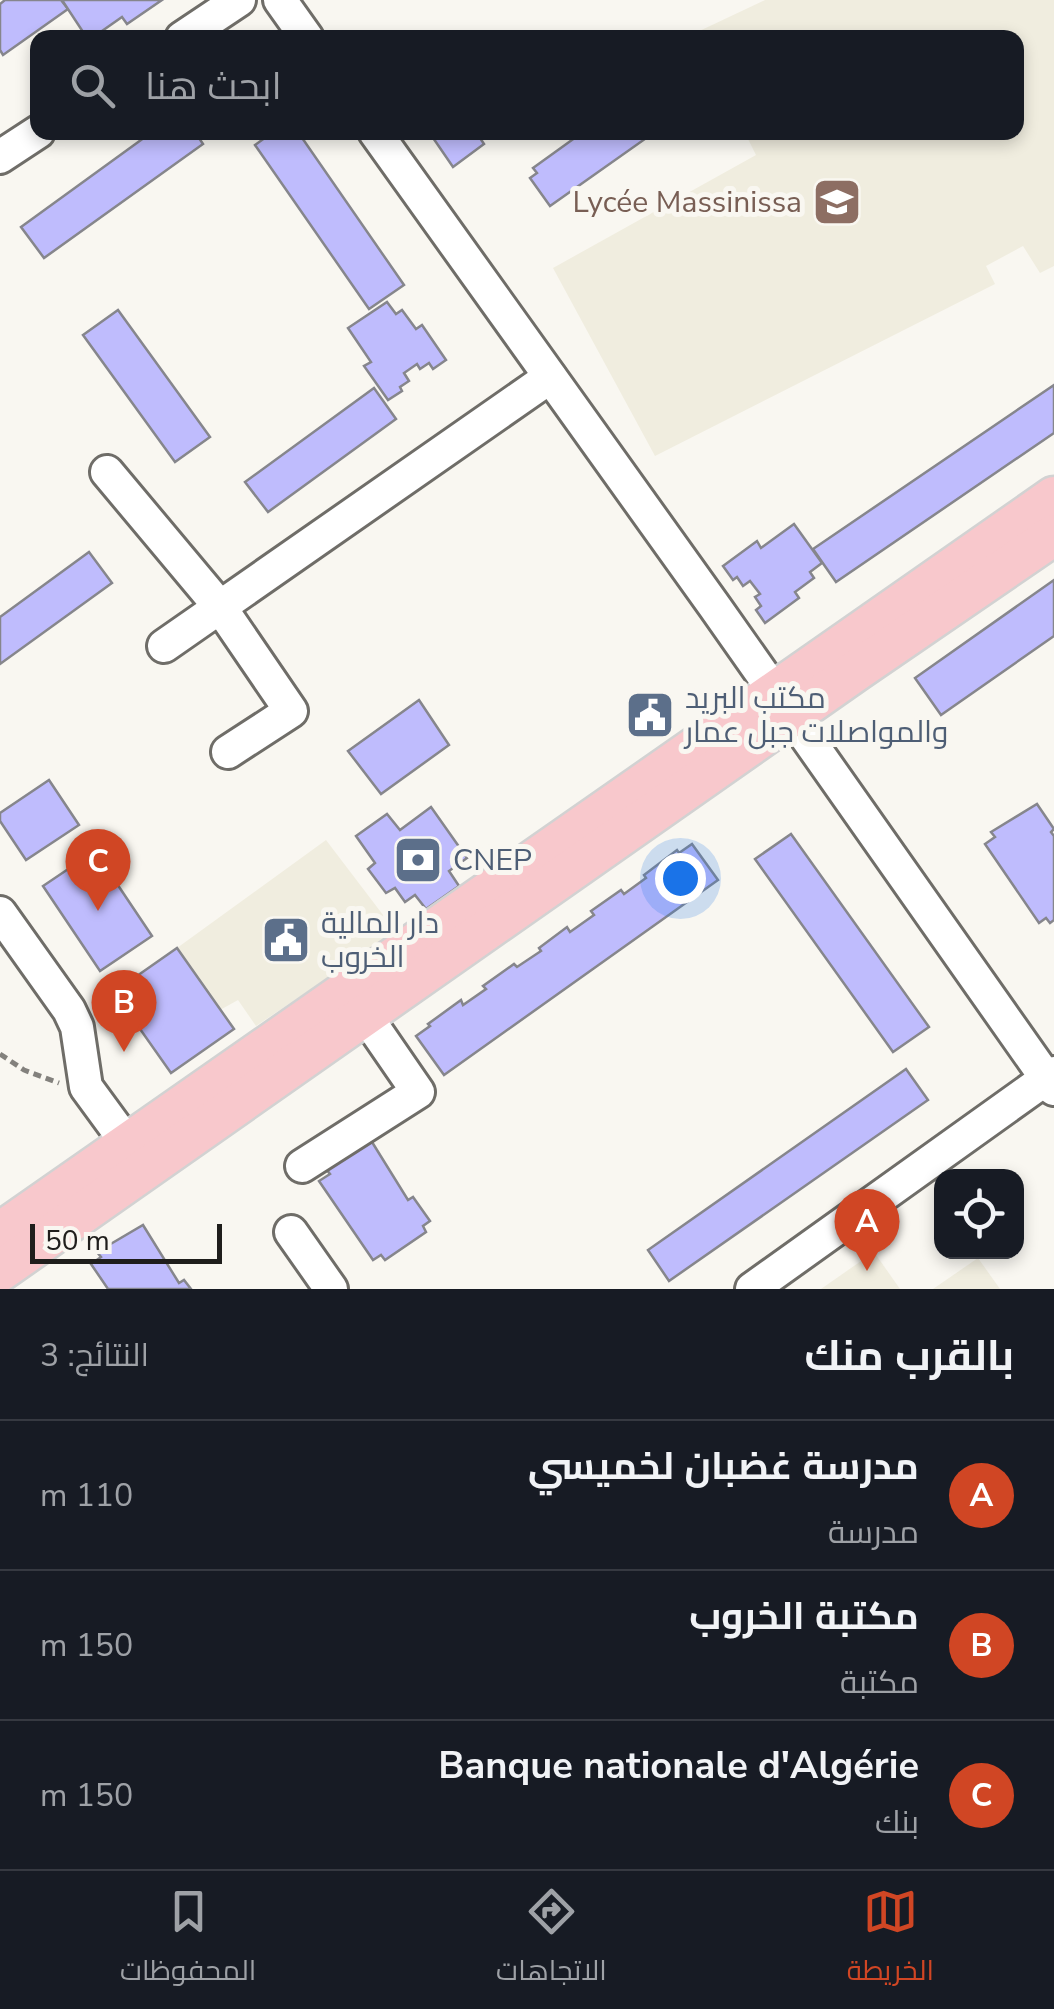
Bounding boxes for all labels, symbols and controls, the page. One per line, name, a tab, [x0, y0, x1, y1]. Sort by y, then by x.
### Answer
search box	[30, 30, 1024, 140]
icon: search	[65, 58, 120, 113]
text: ابحث هنا	[145, 61, 282, 112]
school or university icon: Lycée Massinissa	[811, 176, 863, 228]
place label: Lycée Massinissa	[572, 182, 802, 223]
place label: مكتب البريد والمواصلات جبل عمار	[683, 678, 948, 753]
public building icon: مكتب البريد والمواصلات جبل عمار	[624, 689, 676, 741]
pin: C	[66, 828, 130, 911]
bank icon: CNEP	[392, 834, 444, 886]
place label: CNEP	[453, 840, 532, 881]
your location	[655, 853, 706, 904]
place label: دار المالية الخروب	[321, 903, 439, 978]
public building icon: دار المالية الخروب	[260, 914, 312, 966]
pin: B	[92, 970, 156, 1052]
map controls	[934, 1169, 1024, 1259]
button: locate	[934, 1169, 1024, 1259]
pin: A	[834, 1188, 900, 1271]
scale bar	[30, 1219, 222, 1264]
text: 50 m	[45, 1222, 110, 1260]
text: بالقرب منك	[805, 1328, 1014, 1385]
text: النتائج: 3	[40, 1334, 149, 1377]
text: مدرسة غضبان لخميسي	[528, 1441, 919, 1492]
text: 110 m	[40, 1474, 133, 1517]
text: A	[970, 1474, 993, 1517]
text: مدرسة	[828, 1511, 919, 1554]
text: مكتبة الخروب	[689, 1591, 919, 1642]
text: 150 m	[40, 1624, 133, 1667]
text: B	[970, 1624, 993, 1667]
text: مكتبة	[840, 1661, 919, 1704]
text: Banque nationale d'Algérie	[438, 1740, 919, 1791]
text: 150 m	[40, 1774, 133, 1817]
text: C	[971, 1774, 992, 1817]
text: بنك	[875, 1801, 919, 1844]
tab: المحفوظات	[120, 1884, 256, 1996]
tab: الاتجاهات	[496, 1884, 607, 1996]
tab: الخريطة	[847, 1884, 934, 1996]

